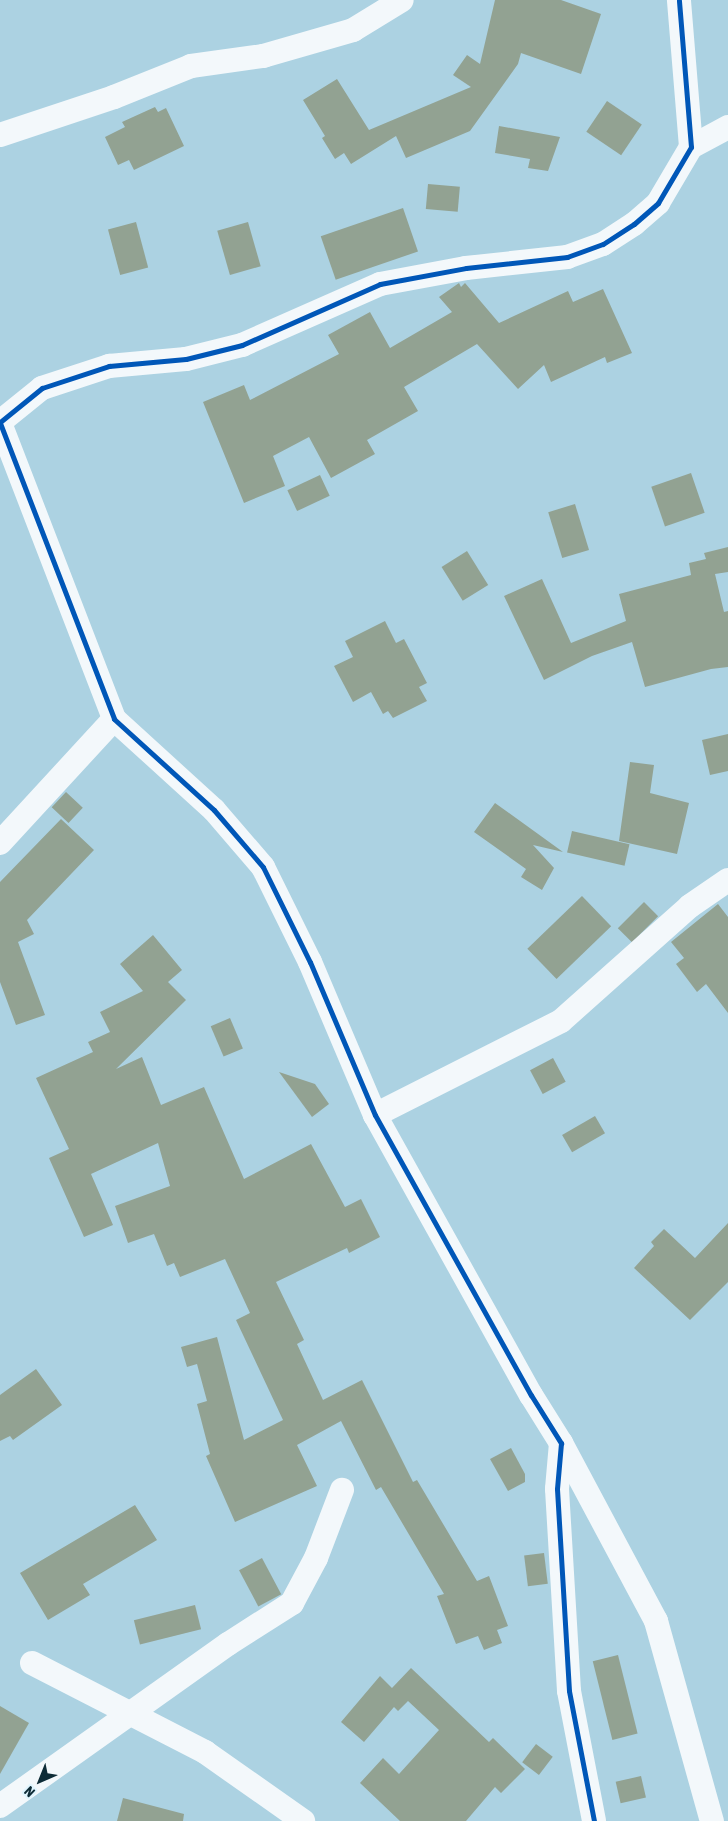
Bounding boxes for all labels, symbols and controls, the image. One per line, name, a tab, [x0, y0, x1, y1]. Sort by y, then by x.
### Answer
north arrow	[15, 1756, 65, 1806]
text: N	[21, 1783, 38, 1800]

